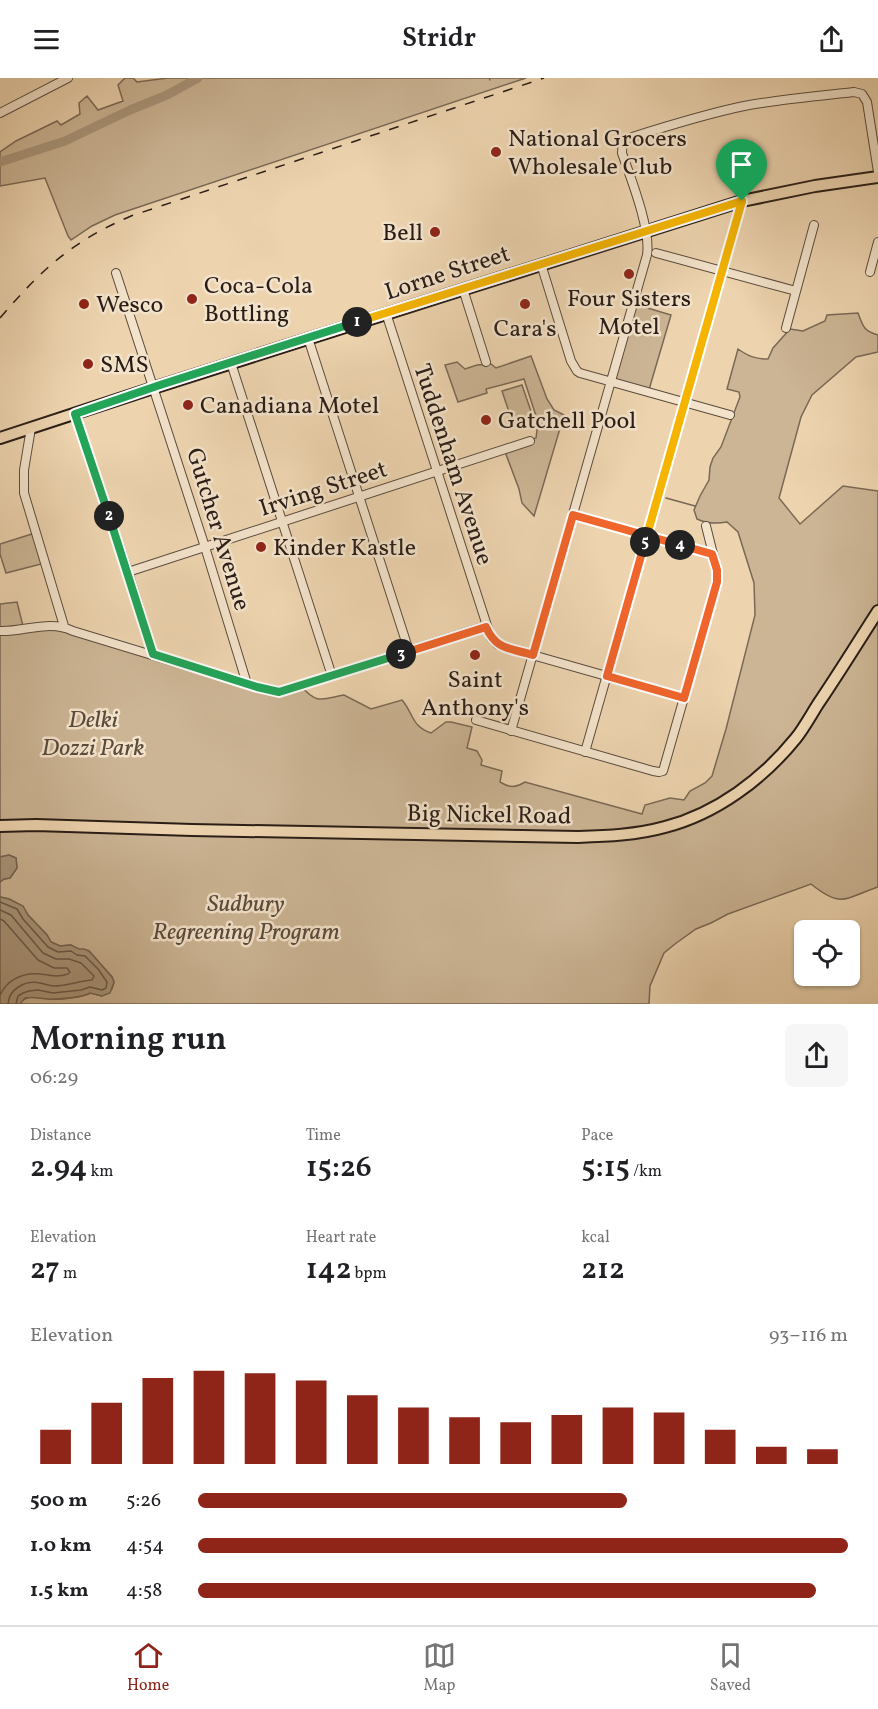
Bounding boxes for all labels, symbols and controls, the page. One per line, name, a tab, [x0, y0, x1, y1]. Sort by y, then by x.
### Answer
text: Stridr	[402, 20, 476, 58]
icon: menu	[30, 23, 63, 56]
icon: share	[815, 23, 848, 56]
place label: National Grocers Wholesale Club	[508, 123, 687, 185]
pin	[716, 139, 767, 201]
marker: National Grocers Wholesale Club	[489, 145, 503, 159]
icon: arrive	[725, 148, 758, 181]
place label: Bell	[382, 217, 423, 251]
marker: Bell	[428, 225, 442, 239]
street label: Lorne Street	[381, 238, 515, 310]
marker: Four Sisters Motel	[622, 267, 636, 281]
place label: Coca-Cola Bottling	[204, 270, 313, 332]
place label: Four Sisters Motel	[567, 283, 691, 345]
place label: Wesco	[96, 289, 163, 323]
marker: Coca-Cola Bottling	[185, 292, 199, 306]
marker: Wesco	[77, 297, 91, 311]
marker: Cara's	[518, 297, 532, 311]
pin: 1	[342, 307, 372, 337]
text: 1	[354, 311, 360, 333]
place label: Cara's	[494, 313, 556, 347]
place label: SMS	[100, 349, 149, 383]
marker: SMS	[81, 357, 95, 371]
street label: Tuddenham Avenue	[403, 360, 501, 570]
place label: Canadiana Motel	[200, 390, 379, 424]
marker: Canadiana Motel	[181, 398, 195, 412]
place label: Gatchell Pool	[498, 405, 636, 439]
marker: Gatchell Pool	[479, 413, 493, 427]
street label: Gutcher Avenue	[176, 444, 258, 615]
street label: Irving Street	[255, 453, 392, 527]
pin: 2	[94, 501, 124, 531]
text: 2	[105, 505, 113, 527]
pin: 5	[630, 527, 660, 557]
pin: 4	[665, 530, 695, 560]
text: 5	[641, 531, 649, 553]
place label: Kinder Kastle	[273, 532, 416, 566]
text: 4	[675, 534, 685, 556]
marker: Kinder Kastle	[254, 540, 268, 554]
pin: 3	[386, 639, 416, 669]
text: 3	[397, 643, 405, 665]
marker: Saint Anthony's	[468, 648, 482, 662]
place label: Saint Anthony's	[421, 664, 529, 726]
park label: Delki Dozzi Park	[42, 704, 144, 766]
street label: Big Nickel Road	[406, 798, 572, 834]
park label: Sudbury Regreening Program	[152, 888, 340, 950]
map controls	[794, 920, 860, 986]
button: locate	[794, 920, 860, 986]
text: Morning run	[30, 1018, 227, 1064]
button: share	[785, 1024, 848, 1087]
text: 06:29	[30, 1064, 78, 1092]
text: Distance	[30, 1125, 91, 1147]
text: Time	[306, 1125, 341, 1147]
text: Pace	[581, 1125, 613, 1147]
text: 2.94	[30, 1147, 87, 1189]
text: 15:26	[306, 1147, 372, 1189]
text: 5:15	[581, 1147, 630, 1189]
text: km	[87, 1161, 114, 1183]
text: /km	[630, 1161, 662, 1183]
text: Elevation	[30, 1227, 97, 1249]
text: Heart rate	[306, 1227, 376, 1249]
text: kcal	[581, 1227, 610, 1249]
text: 27	[30, 1249, 60, 1291]
text: 142	[306, 1249, 351, 1291]
text: 212	[581, 1249, 625, 1291]
text: m	[60, 1263, 77, 1285]
text: bpm	[351, 1263, 387, 1285]
text: Elevation	[30, 1322, 113, 1350]
text: 93–116 m	[769, 1322, 848, 1350]
text: 500 m	[30, 1487, 88, 1515]
text: 5:26	[126, 1487, 161, 1515]
text: 1.0 km	[30, 1532, 92, 1560]
text: 4:54	[126, 1532, 164, 1560]
text: 1.5 km	[30, 1577, 89, 1605]
text: 4:58	[126, 1577, 162, 1605]
tab: Home	[127, 1639, 169, 1697]
tab: Map	[423, 1639, 456, 1697]
tab: Saved	[710, 1639, 751, 1697]

